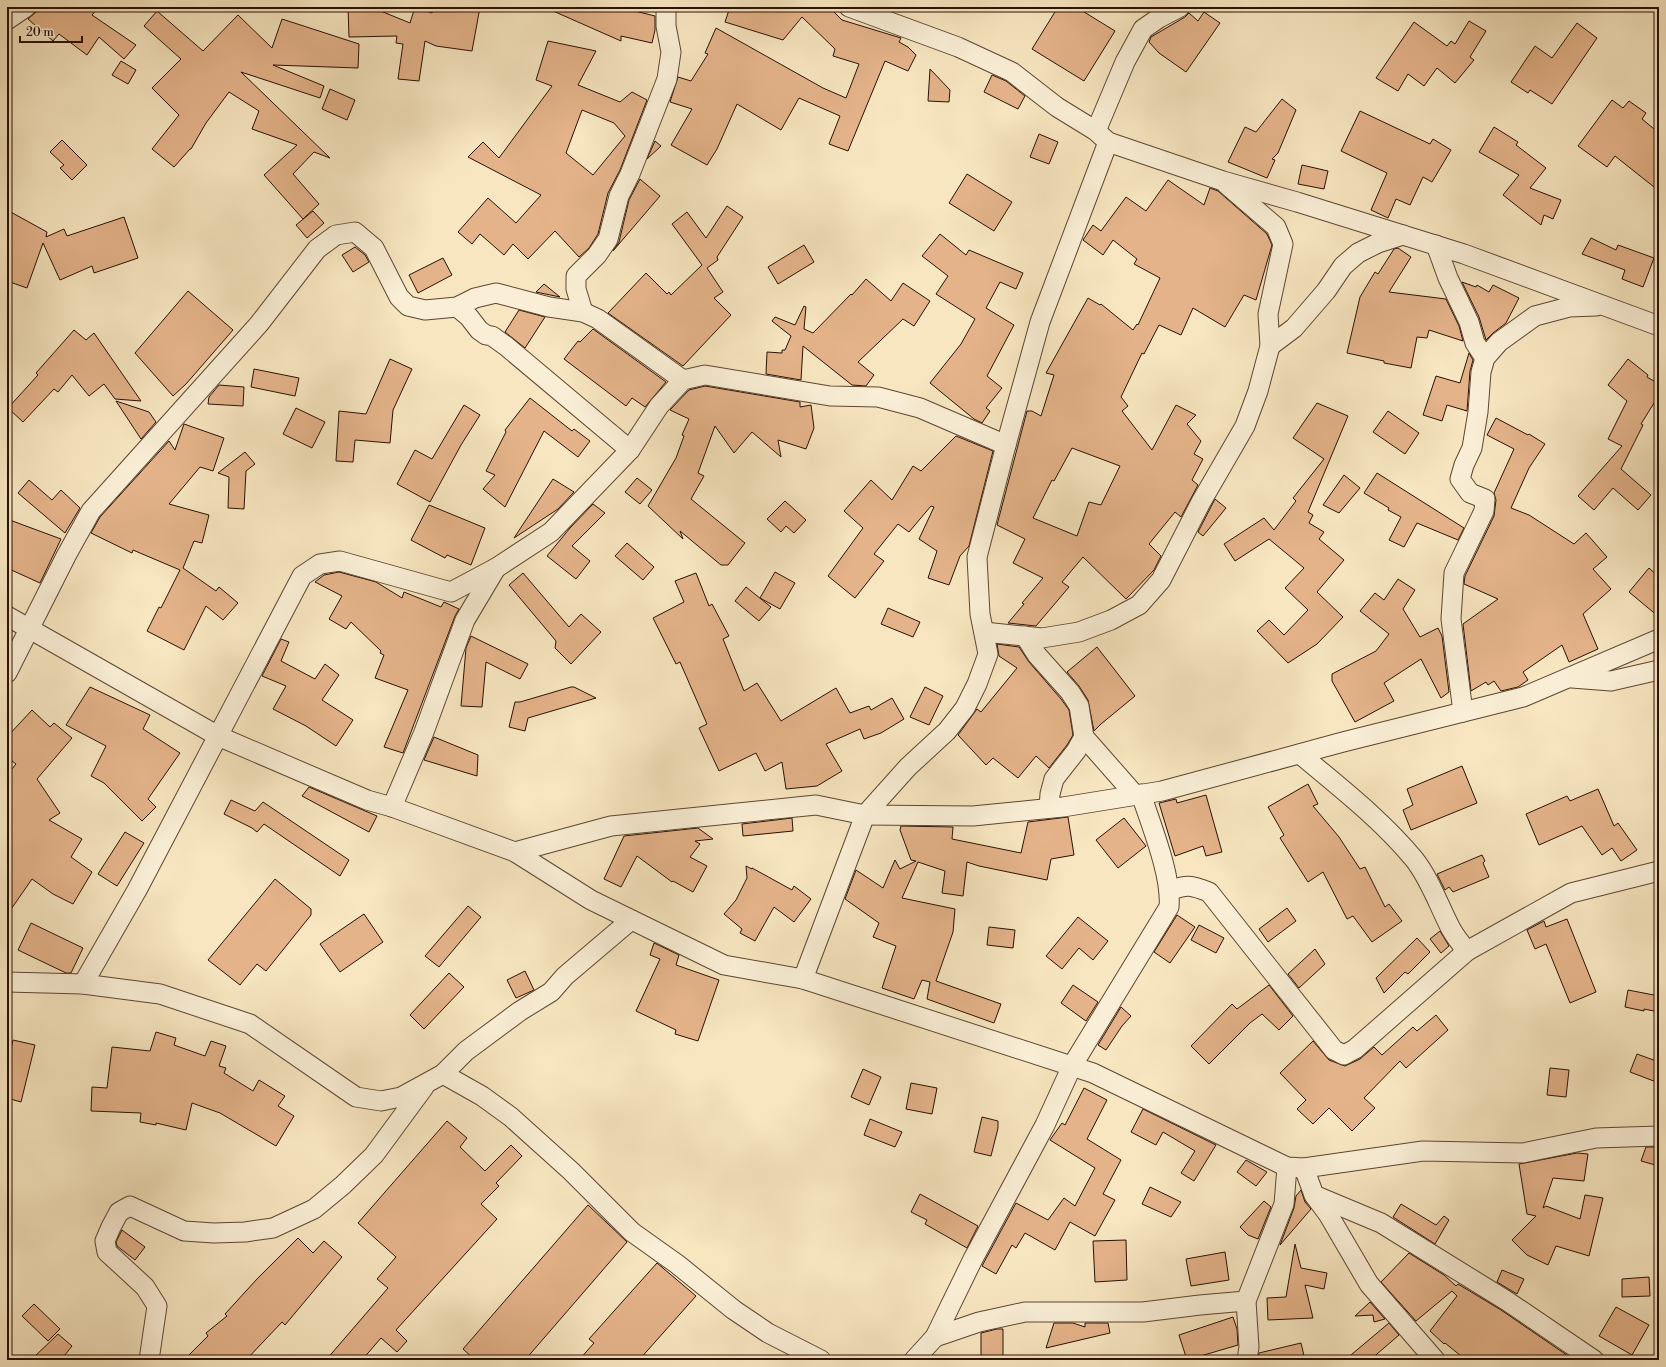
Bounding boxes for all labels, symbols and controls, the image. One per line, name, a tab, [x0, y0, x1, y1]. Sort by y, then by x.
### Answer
scale bar	[20, 18, 82, 44]
text: 20 m	[26, 25, 54, 40]

